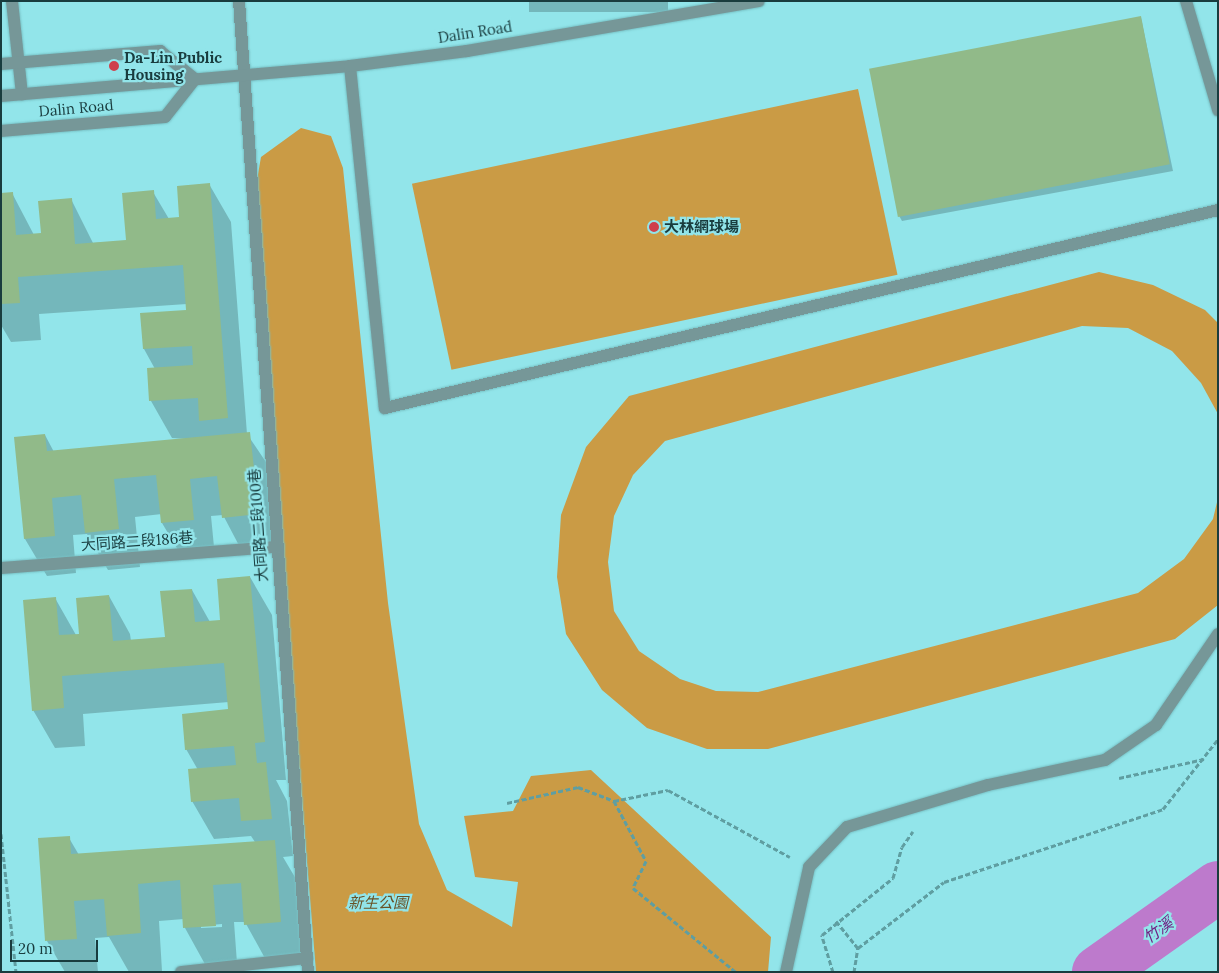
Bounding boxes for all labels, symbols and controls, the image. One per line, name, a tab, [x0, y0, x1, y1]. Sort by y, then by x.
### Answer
street label: Dalin Road	[437, 17, 513, 47]
place label: Da-Lin Public Housing	[124, 48, 222, 83]
marker: Da-Lin Public Housing	[108, 60, 120, 72]
street label: Dalin Road	[38, 96, 114, 120]
place label: 大林網球場	[664, 218, 739, 236]
marker: 大林網球場	[648, 221, 660, 233]
street label: 大同路二段100巷	[245, 467, 271, 583]
street label: 大同路二段186巷	[80, 528, 194, 554]
park label: 新生公園	[348, 894, 408, 912]
water label: 竹溪	[1139, 913, 1177, 947]
scale bar	[12, 930, 100, 962]
text: 20 m	[18, 939, 53, 958]

